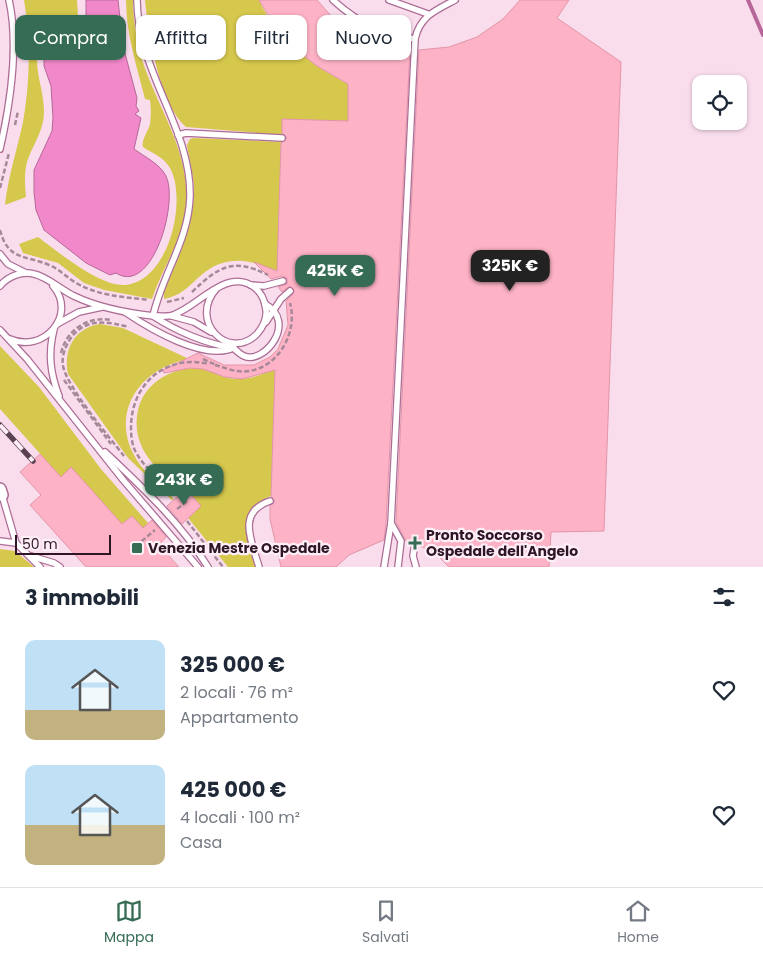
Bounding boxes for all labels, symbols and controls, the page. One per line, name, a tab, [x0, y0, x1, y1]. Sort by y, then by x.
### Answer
chip: Compra	[15, 15, 126, 60]
chip: Affitta	[136, 15, 226, 60]
chip: Filtri	[236, 15, 307, 60]
chip: Nuovo	[317, 15, 411, 60]
map controls	[692, 75, 747, 130]
button: locate	[692, 75, 747, 130]
pin: 325K €	[469, 250, 551, 292]
pin: 425K €	[294, 254, 376, 297]
text: 325K €	[482, 254, 538, 277]
text: 425K €	[306, 259, 364, 282]
pin: 243K €	[143, 464, 225, 506]
text: 243K €	[156, 468, 212, 491]
place label: Pronto Soccorso Ospedale dell'Angelo	[426, 525, 578, 561]
scale bar	[15, 532, 111, 555]
text: 50 m	[22, 534, 58, 554]
marker: Pronto Soccorso Ospedale dell'Angelo	[408, 536, 422, 550]
place label: Venezia Mestre Ospedale	[148, 538, 330, 558]
marker: Venezia Mestre Ospedale	[130, 541, 144, 555]
text: 3 immobili	[25, 583, 139, 612]
icon: filters	[710, 583, 738, 611]
text: 325 000 €	[180, 650, 285, 679]
icon: home	[65, 660, 125, 720]
icon: heart	[710, 676, 738, 704]
text: 2 locali · 76 m²	[180, 681, 293, 704]
text: Appartamento	[180, 706, 299, 729]
text: 425 000 €	[180, 775, 287, 804]
icon: home	[65, 785, 125, 845]
icon: heart	[710, 801, 738, 829]
text: 4 locali · 100 m²	[180, 806, 300, 829]
text: Casa	[180, 831, 222, 854]
tab: Mappa	[104, 897, 154, 948]
tab: Salvati	[362, 897, 409, 948]
tab: Home	[617, 897, 659, 948]

